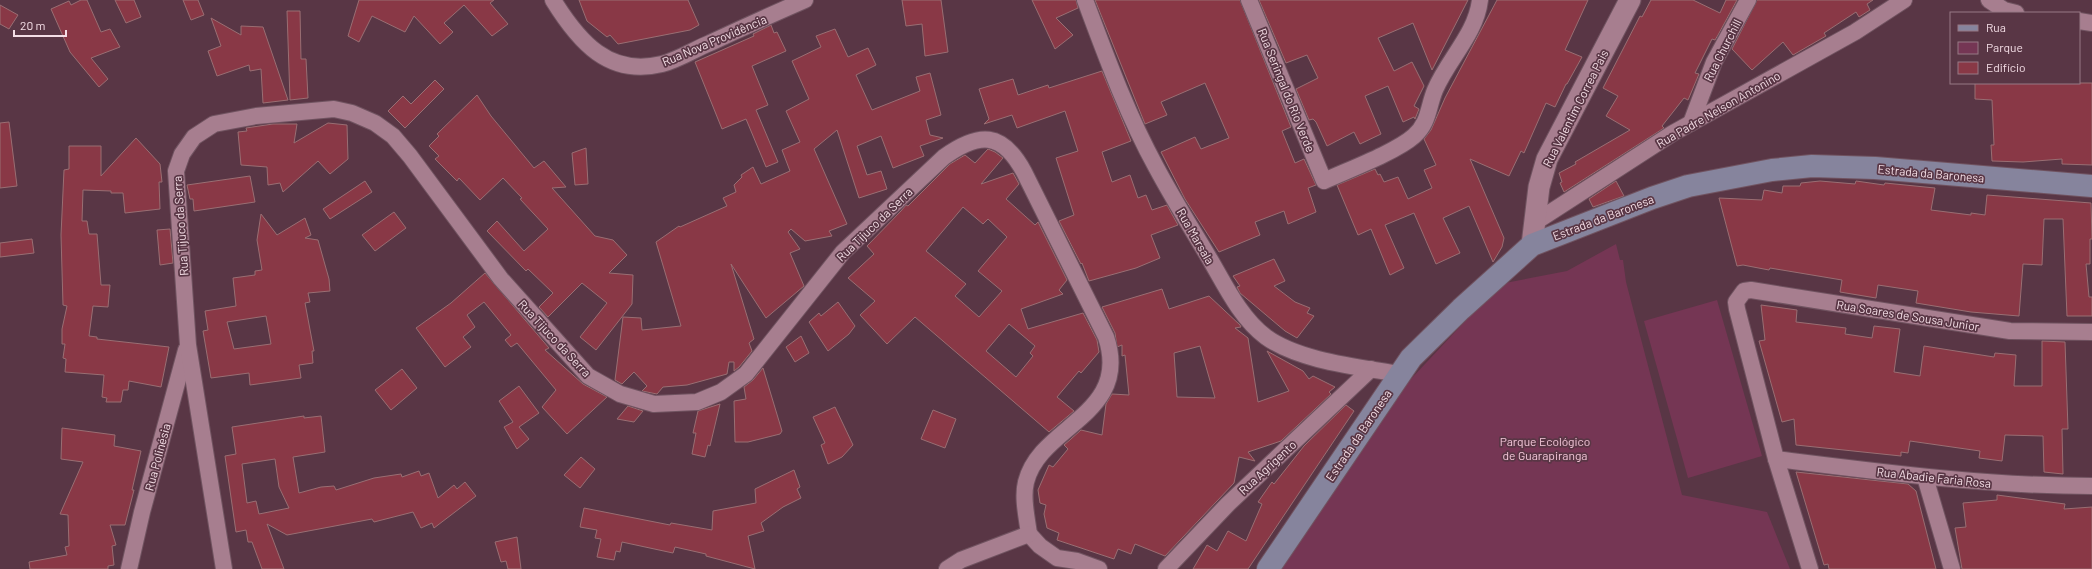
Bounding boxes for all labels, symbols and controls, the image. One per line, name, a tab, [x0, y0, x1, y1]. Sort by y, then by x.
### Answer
scale bar	[14, 12, 66, 38]
street label: Rua Nova Providência	[660, 12, 768, 68]
legend	[1950, 12, 2080, 84]
street label: Rua Churchill	[1700, 16, 1744, 84]
text: 20 m	[20, 18, 46, 32]
text: Rua	[1986, 20, 2006, 34]
street label: Rua Seringal do Rio Verde	[1256, 26, 1318, 154]
text: Parque	[1986, 40, 2023, 54]
street label: Rua Valentim Correa Pais	[1539, 47, 1611, 169]
text: Edifício	[1986, 60, 2026, 74]
street label: Rua Padre Nelson Antonino	[1654, 68, 1782, 150]
street label: Estrada da Baronesa	[1877, 161, 1985, 185]
street label: Rua Tijuco da Serra	[170, 176, 190, 276]
street label: Rua Tijuco da Serra	[833, 184, 915, 264]
street label: Estrada da Baronesa	[1551, 191, 1655, 243]
street label: Rua Marsala	[1174, 206, 1218, 266]
street label: Rua Tijuco da Serra	[516, 297, 594, 379]
street label: Rua Soares de Sousa Junior	[1836, 297, 1981, 333]
street label: Estrada da Baronesa	[1322, 387, 1394, 483]
street label: Rua Polinésia	[141, 422, 173, 492]
park label: Parque Ecológico de Guarapiranga	[1500, 434, 1590, 462]
street label: Rua Agrigento	[1235, 437, 1299, 497]
street label: Rua Abadie Faria Rosa	[1876, 464, 1992, 490]

